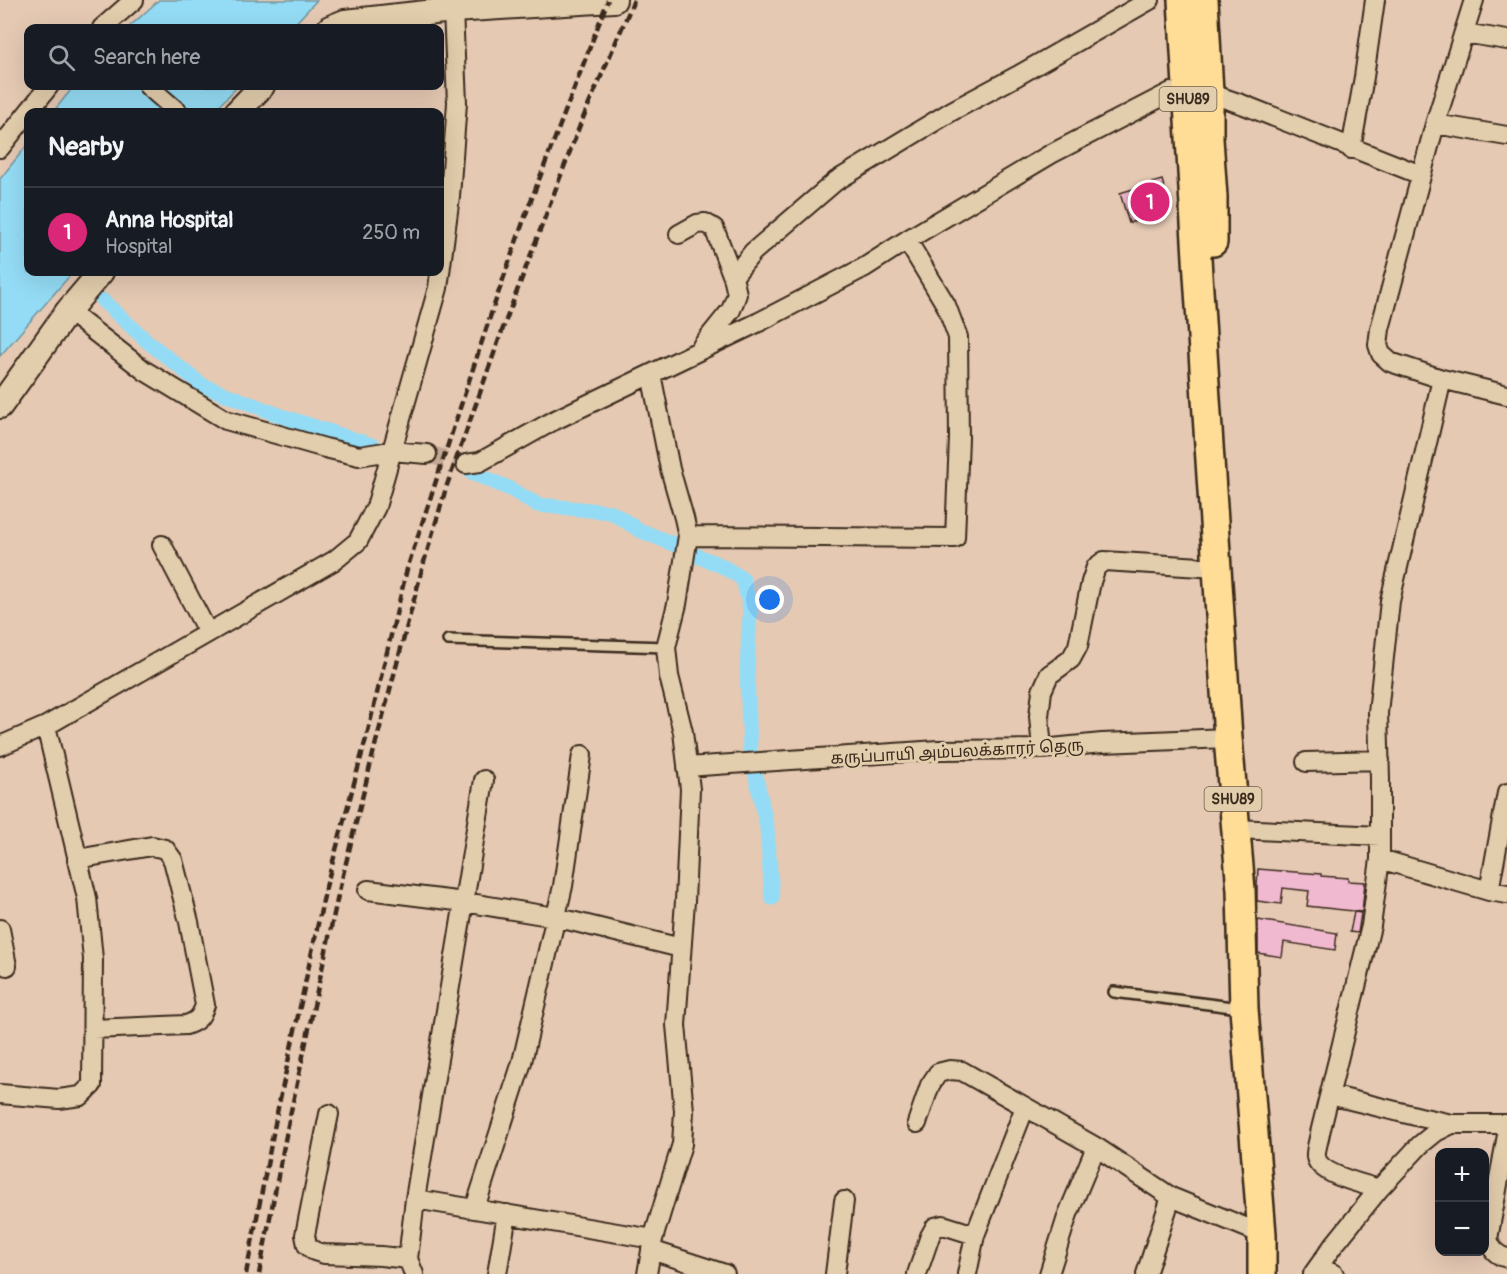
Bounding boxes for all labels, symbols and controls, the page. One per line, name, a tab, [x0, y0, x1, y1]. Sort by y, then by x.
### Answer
search box	[24, 24, 444, 90]
icon: search	[45, 41, 78, 74]
text: Search here	[93, 43, 200, 71]
road number: SHU89	[1160, 87, 1216, 111]
text: Nearby	[48, 131, 124, 163]
pin: 1	[1130, 180, 1170, 224]
text: Anna Hospital	[105, 206, 233, 234]
text: 1	[64, 220, 71, 245]
text: 250 m	[362, 220, 420, 245]
text: Hospital	[105, 234, 172, 259]
your location	[755, 585, 784, 614]
street label: கருப்பாயி அம்பலக்காரர் தெரு	[830, 735, 1084, 770]
road number: SHU89	[1204, 787, 1262, 811]
map controls	[1435, 1148, 1489, 1256]
button: +	[1435, 1148, 1489, 1202]
button: −	[1435, 1202, 1489, 1256]

